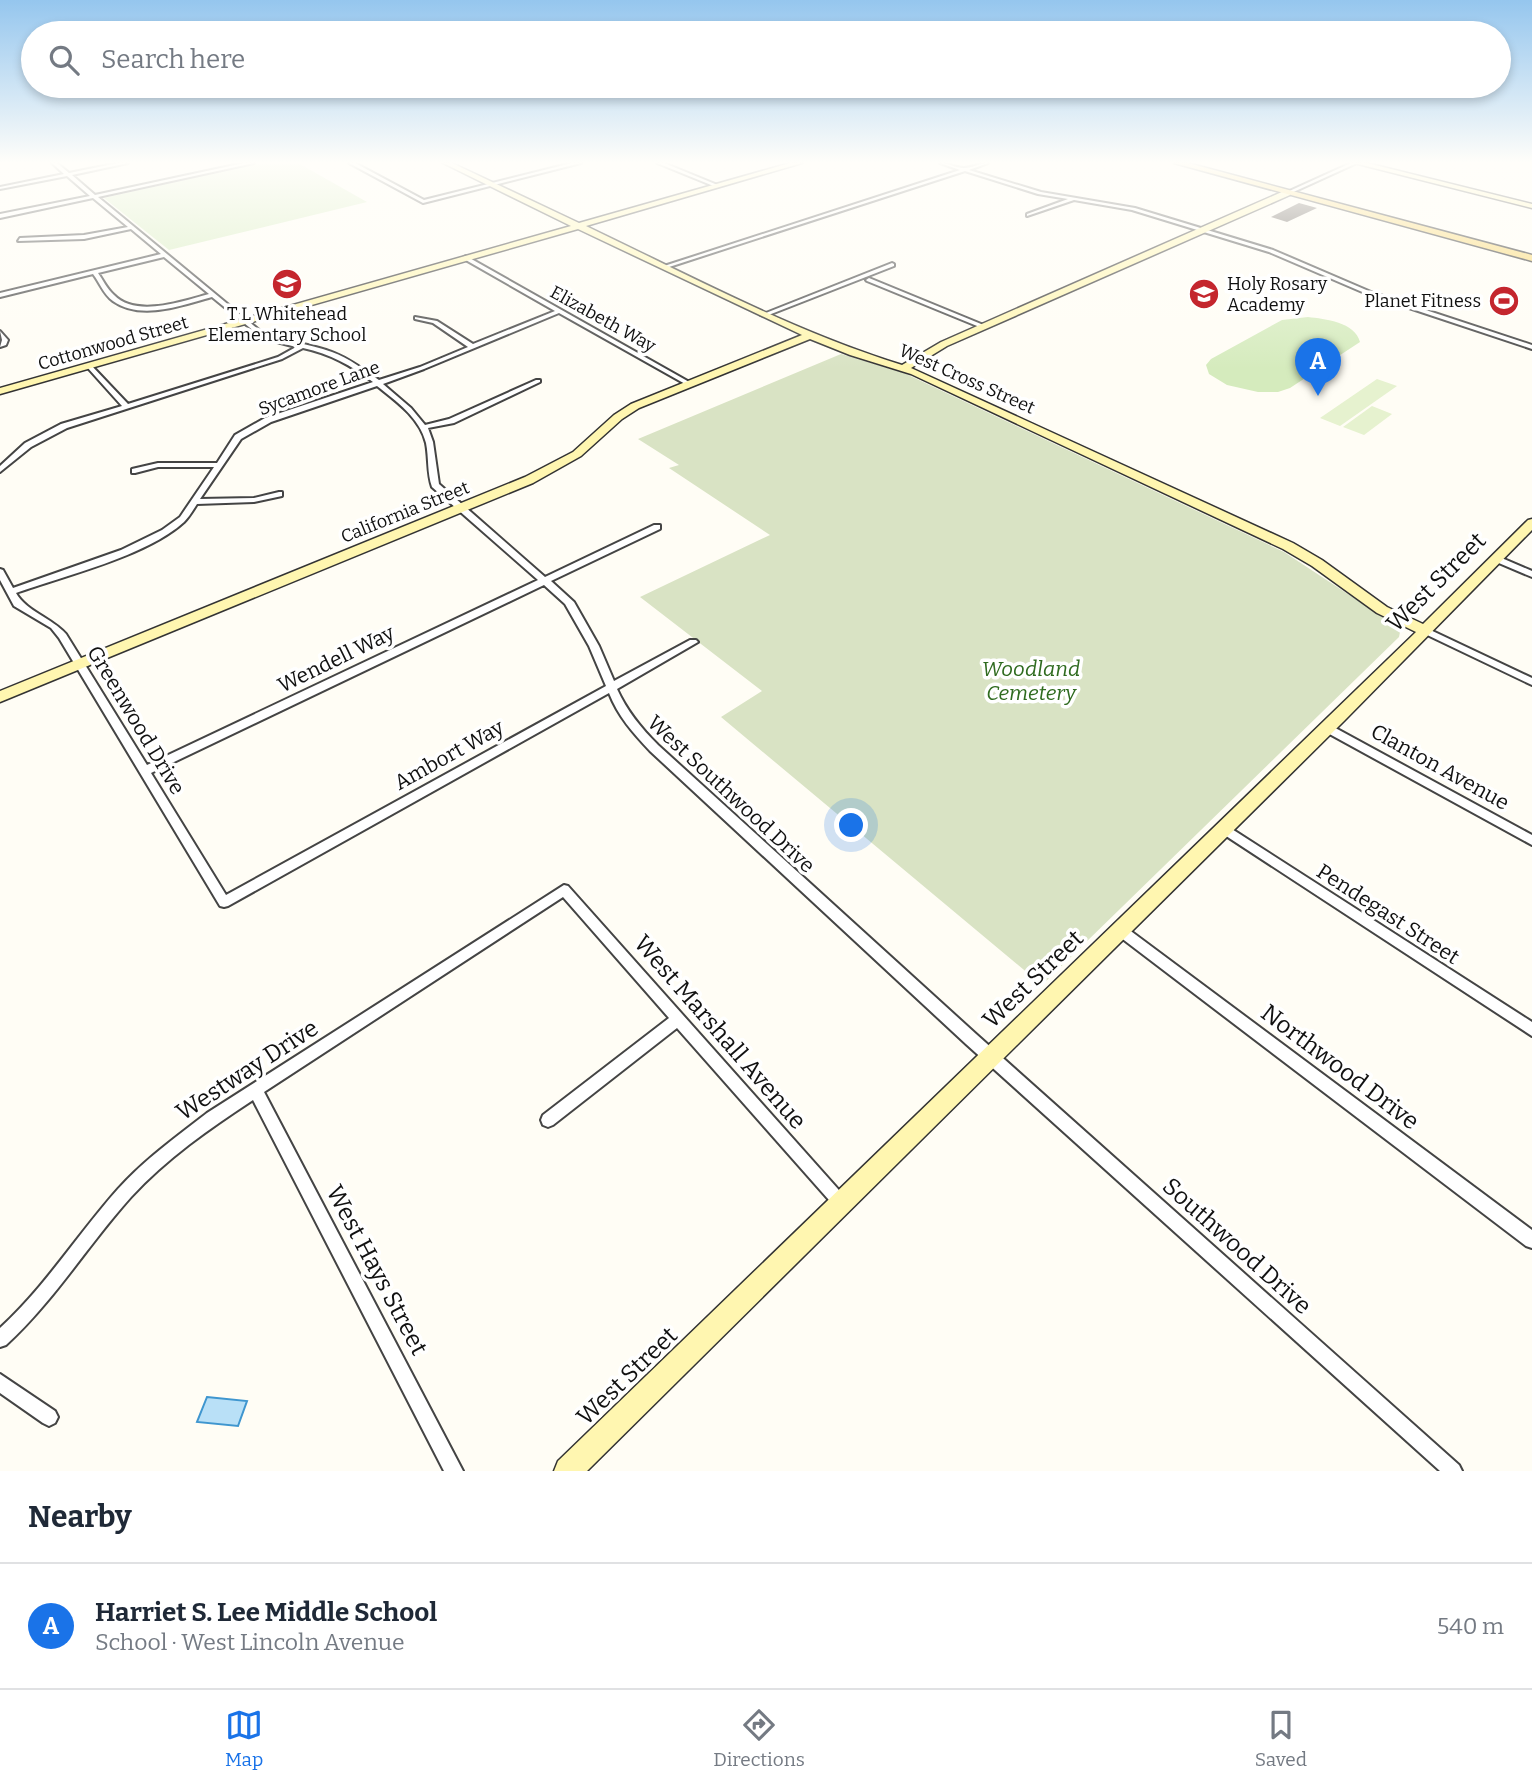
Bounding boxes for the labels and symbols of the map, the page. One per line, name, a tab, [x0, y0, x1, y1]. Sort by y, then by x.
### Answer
school or university icon: T L Whitehead Elementary School	[270, 267, 304, 301]
place label: Holy Rosary Academy	[1227, 273, 1328, 316]
school or university icon: Holy Rosary Academy	[1187, 277, 1221, 311]
street label: Elizabeth Way	[546, 281, 660, 357]
sports icon: Planet Fitness	[1487, 284, 1521, 318]
place label: Planet Fitness	[1364, 290, 1481, 312]
place label: T L Whitehead Elementary School	[208, 303, 366, 346]
street label: Cottonwood Street	[35, 311, 191, 375]
pin: A	[1295, 338, 1341, 396]
street label: West Cross Street	[896, 339, 1039, 419]
street label: Sycamore Lane	[255, 356, 383, 420]
street label: California Street	[338, 476, 473, 548]
street label: West Street	[1381, 526, 1492, 637]
street label: Wendell Way	[273, 619, 399, 698]
street label: Greenwood Drive	[81, 641, 191, 799]
park label: Woodland Cemetery	[982, 656, 1080, 706]
street label: West Southwood Drive	[642, 710, 820, 878]
street label: Ambort Way	[390, 714, 509, 796]
street label: Clanton Avenue	[1366, 718, 1514, 816]
your location	[834, 808, 868, 842]
street label: Pendegast Street	[1312, 858, 1465, 970]
street label: West Street	[977, 924, 1089, 1034]
street label: West Marshall Avenue	[628, 929, 812, 1135]
street label: Northwood Drive	[1256, 999, 1424, 1135]
street label: Westway Drive	[171, 1014, 323, 1126]
street label: Southwood Drive	[1157, 1172, 1317, 1320]
street label: West Hays Street	[320, 1180, 434, 1360]
street label: West Street	[571, 1321, 683, 1431]

